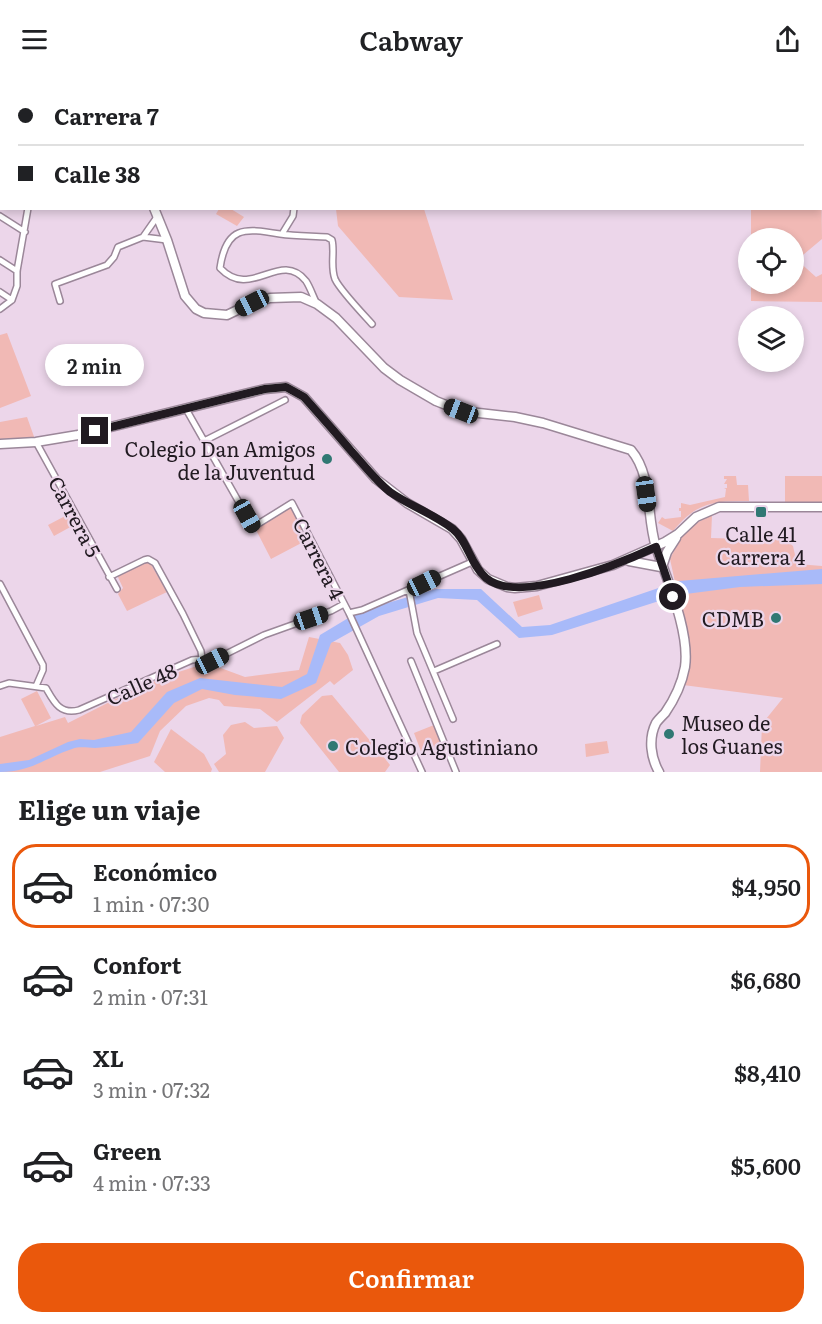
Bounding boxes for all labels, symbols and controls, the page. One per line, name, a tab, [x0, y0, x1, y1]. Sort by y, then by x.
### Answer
text: Cabway	[359, 19, 463, 59]
icon: menu	[18, 23, 51, 56]
icon: share	[771, 23, 804, 56]
text: Carrera 7	[54, 99, 159, 132]
text: Calle 38	[54, 157, 140, 190]
map controls	[738, 228, 804, 372]
button: locate	[738, 228, 804, 294]
car	[232, 287, 272, 319]
button: layers	[738, 306, 804, 372]
callout: 2 min	[46, 344, 144, 386]
text: 2 min	[67, 350, 122, 380]
car	[441, 396, 481, 426]
route end	[81, 417, 108, 444]
place label: Colegio Dan Amigos de la Juventud	[124, 433, 315, 486]
marker: Colegio Dan Amigos de la Juventud	[320, 452, 334, 466]
street label: Carrera 5	[42, 470, 110, 562]
car	[635, 475, 657, 513]
car	[230, 496, 264, 536]
marker: Calle 41 Carrera 4	[754, 505, 768, 519]
street label: Carrera 4	[287, 512, 353, 604]
place label: Calle 41 Carrera 4	[717, 518, 805, 571]
car	[404, 567, 444, 599]
route start	[659, 583, 686, 610]
place label: CDMB	[702, 603, 764, 633]
car	[291, 604, 331, 632]
marker: CDMB	[769, 611, 783, 625]
car	[192, 645, 232, 677]
street label: Calle 48	[101, 654, 181, 712]
place label: Museo de los Guanes	[681, 707, 782, 760]
marker: Museo de los Guanes	[662, 727, 676, 741]
place label: Colegio Agustiniano	[345, 731, 538, 761]
marker: Colegio Agustiniano	[326, 739, 340, 753]
text: Elige un viaje	[18, 788, 201, 828]
text: Económico	[93, 855, 217, 888]
icon: car	[21, 859, 75, 913]
text: $4,950	[731, 870, 801, 903]
text: 1 min · 07:30	[93, 888, 209, 918]
text: Confort	[93, 948, 181, 981]
icon: car	[21, 952, 75, 1006]
text: $6,680	[730, 963, 801, 996]
text: 2 min · 07:31	[93, 981, 208, 1011]
text: XL	[93, 1041, 124, 1074]
icon: car	[21, 1045, 75, 1099]
text: $8,410	[734, 1056, 801, 1089]
text: 3 min · 07:32	[93, 1074, 210, 1104]
text: Green	[93, 1134, 162, 1167]
icon: car	[21, 1138, 75, 1192]
text: $5,600	[731, 1149, 801, 1182]
text: 4 min · 07:33	[93, 1167, 211, 1197]
button: Confirmar	[18, 1243, 804, 1312]

